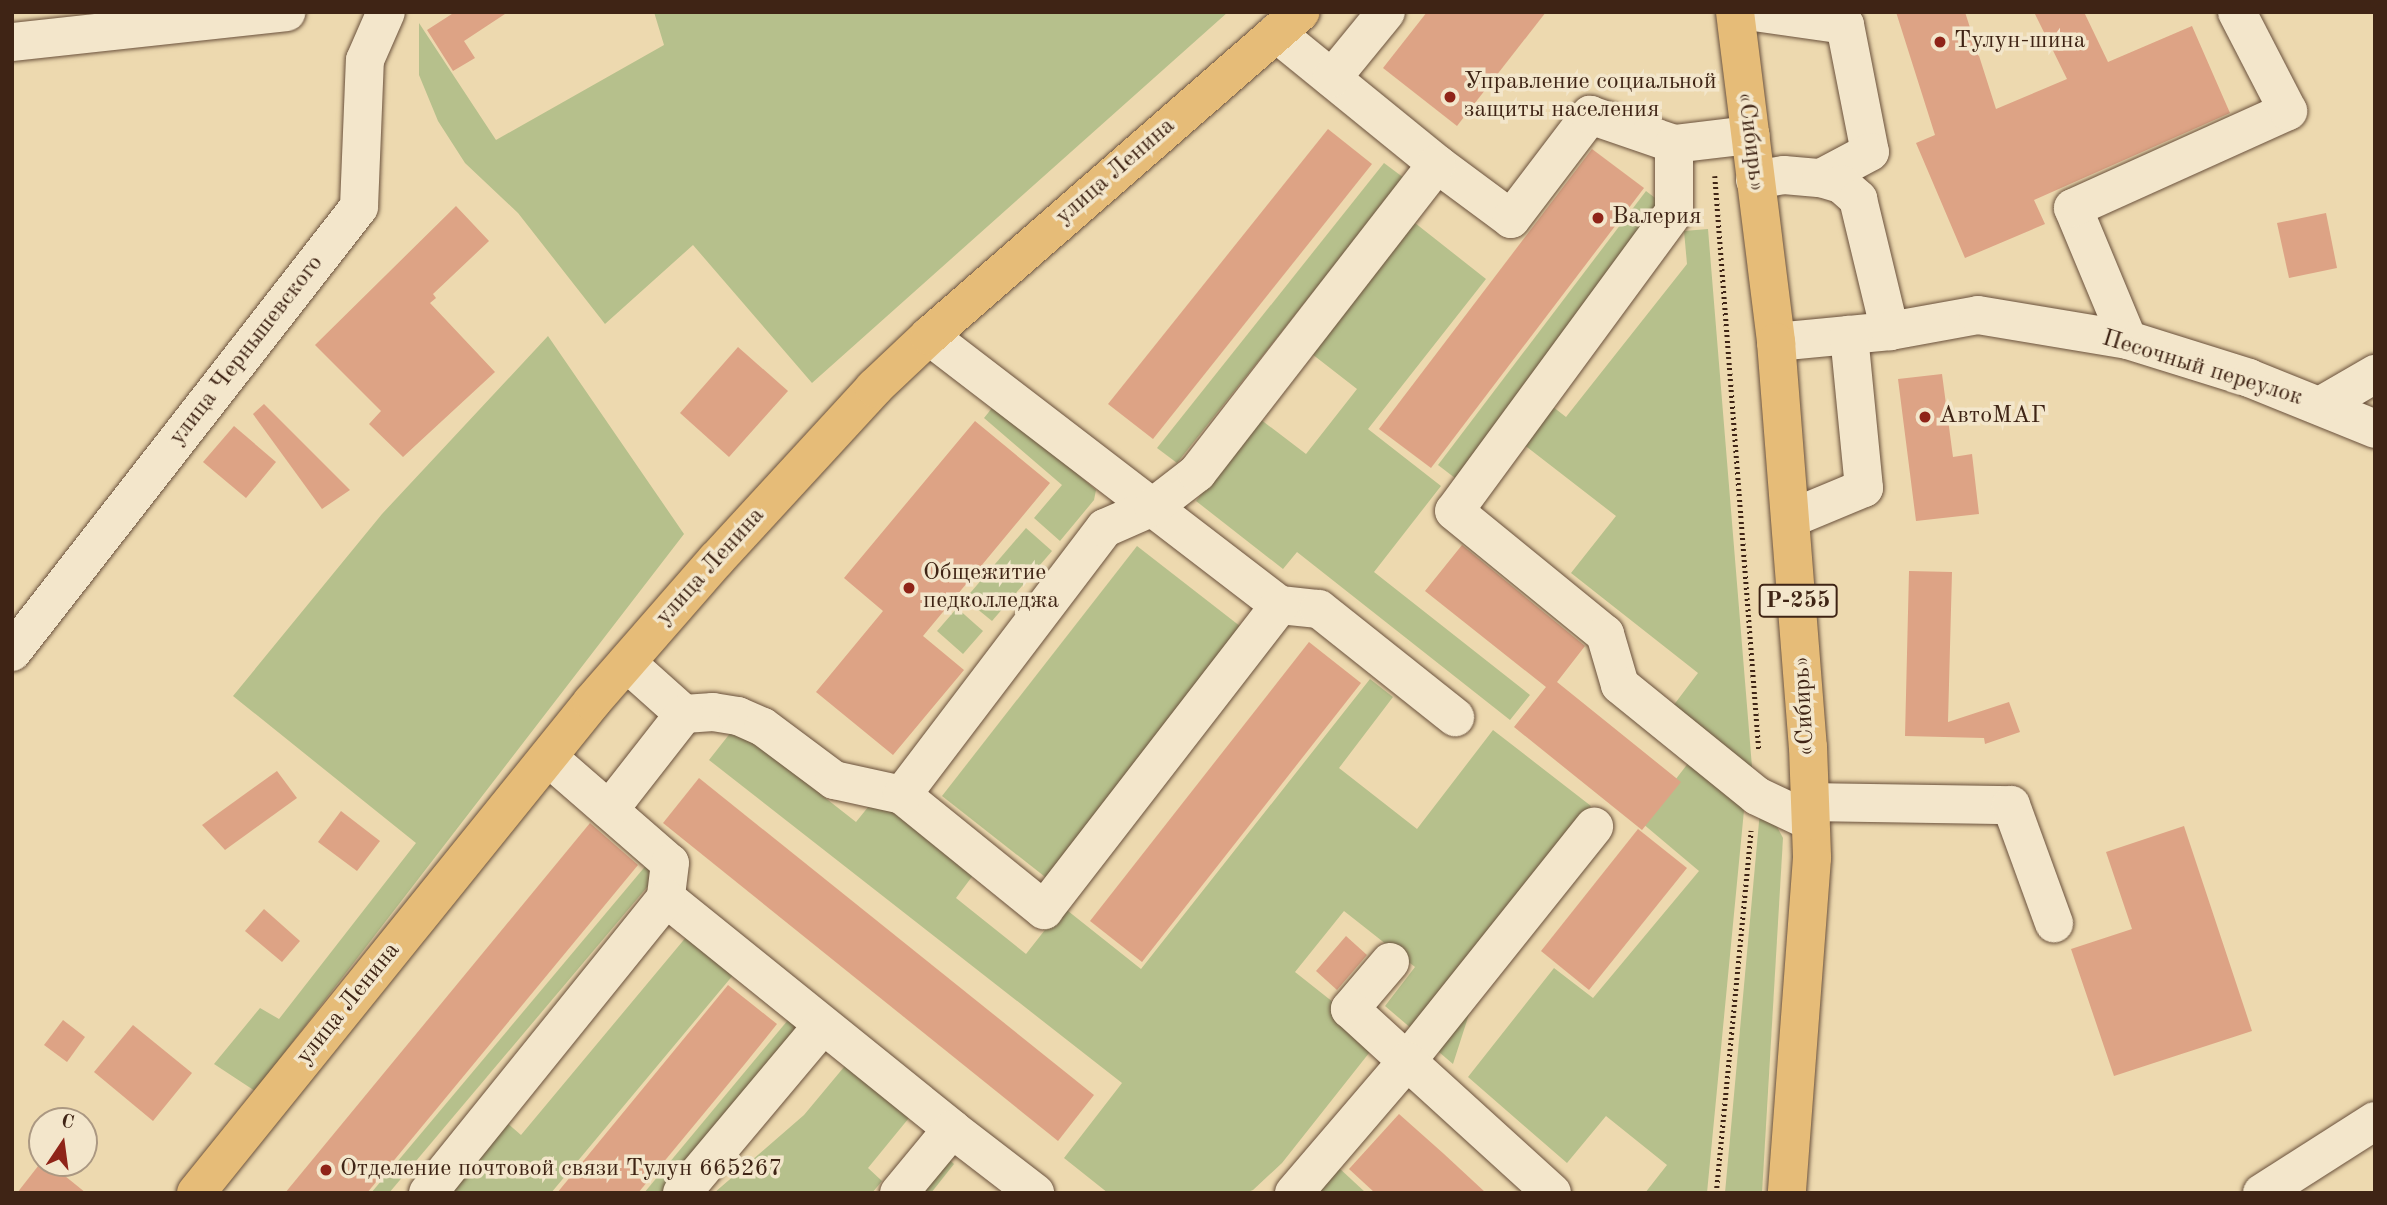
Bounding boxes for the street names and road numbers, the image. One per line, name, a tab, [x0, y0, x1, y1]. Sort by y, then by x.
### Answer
street label: «Сибирь»	[1730, 90, 1770, 194]
street label: улица Ленина	[1050, 112, 1182, 232]
street label: улица Чернышевского	[164, 250, 330, 452]
street label: Песочный переулок	[2098, 325, 2306, 413]
street label: улица Ленина	[650, 502, 772, 632]
road number: Р-255	[1758, 582, 1838, 621]
street label: «Сибирь»	[1788, 655, 1822, 757]
street label: улица Ленина	[291, 937, 407, 1071]

